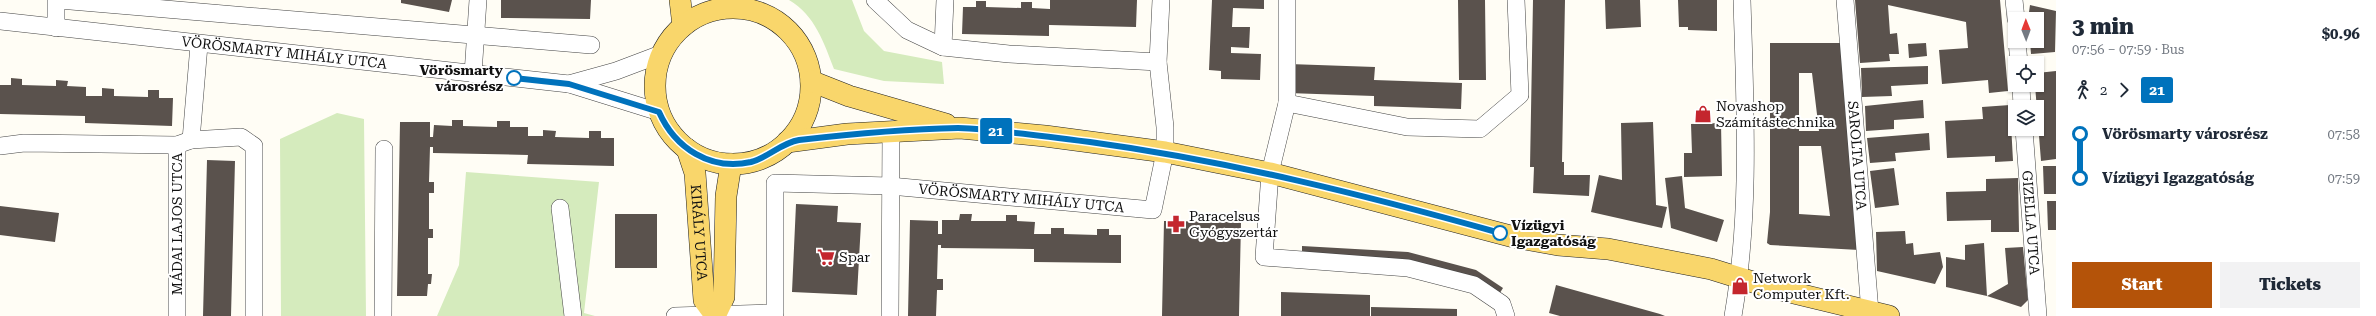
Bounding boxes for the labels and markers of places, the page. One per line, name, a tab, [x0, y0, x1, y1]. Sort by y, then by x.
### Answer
place label: Vörösmarty városrész	[419, 62, 504, 94]
marker: Vörösmarty városrész	[506, 70, 522, 86]
place label: Novashop Számítástechnika	[1716, 98, 1835, 130]
shop icon: Novashop Számítástechnika	[1693, 104, 1713, 124]
place label: Paracelsus Gyógyszertár	[1189, 208, 1278, 240]
pharmacy icon: Paracelsus Gyógyszertár	[1166, 214, 1186, 234]
place label: Vízügyi Igazgatóság	[1511, 217, 1596, 249]
marker: Vízügyi Igazgatóság	[1492, 225, 1508, 241]
supermarket icon: Spar	[816, 247, 836, 267]
place label: Spar	[839, 249, 870, 265]
place label: Network Computer Kft.	[1753, 270, 1849, 302]
shop icon: Network Computer Kft.	[1730, 276, 1750, 296]

